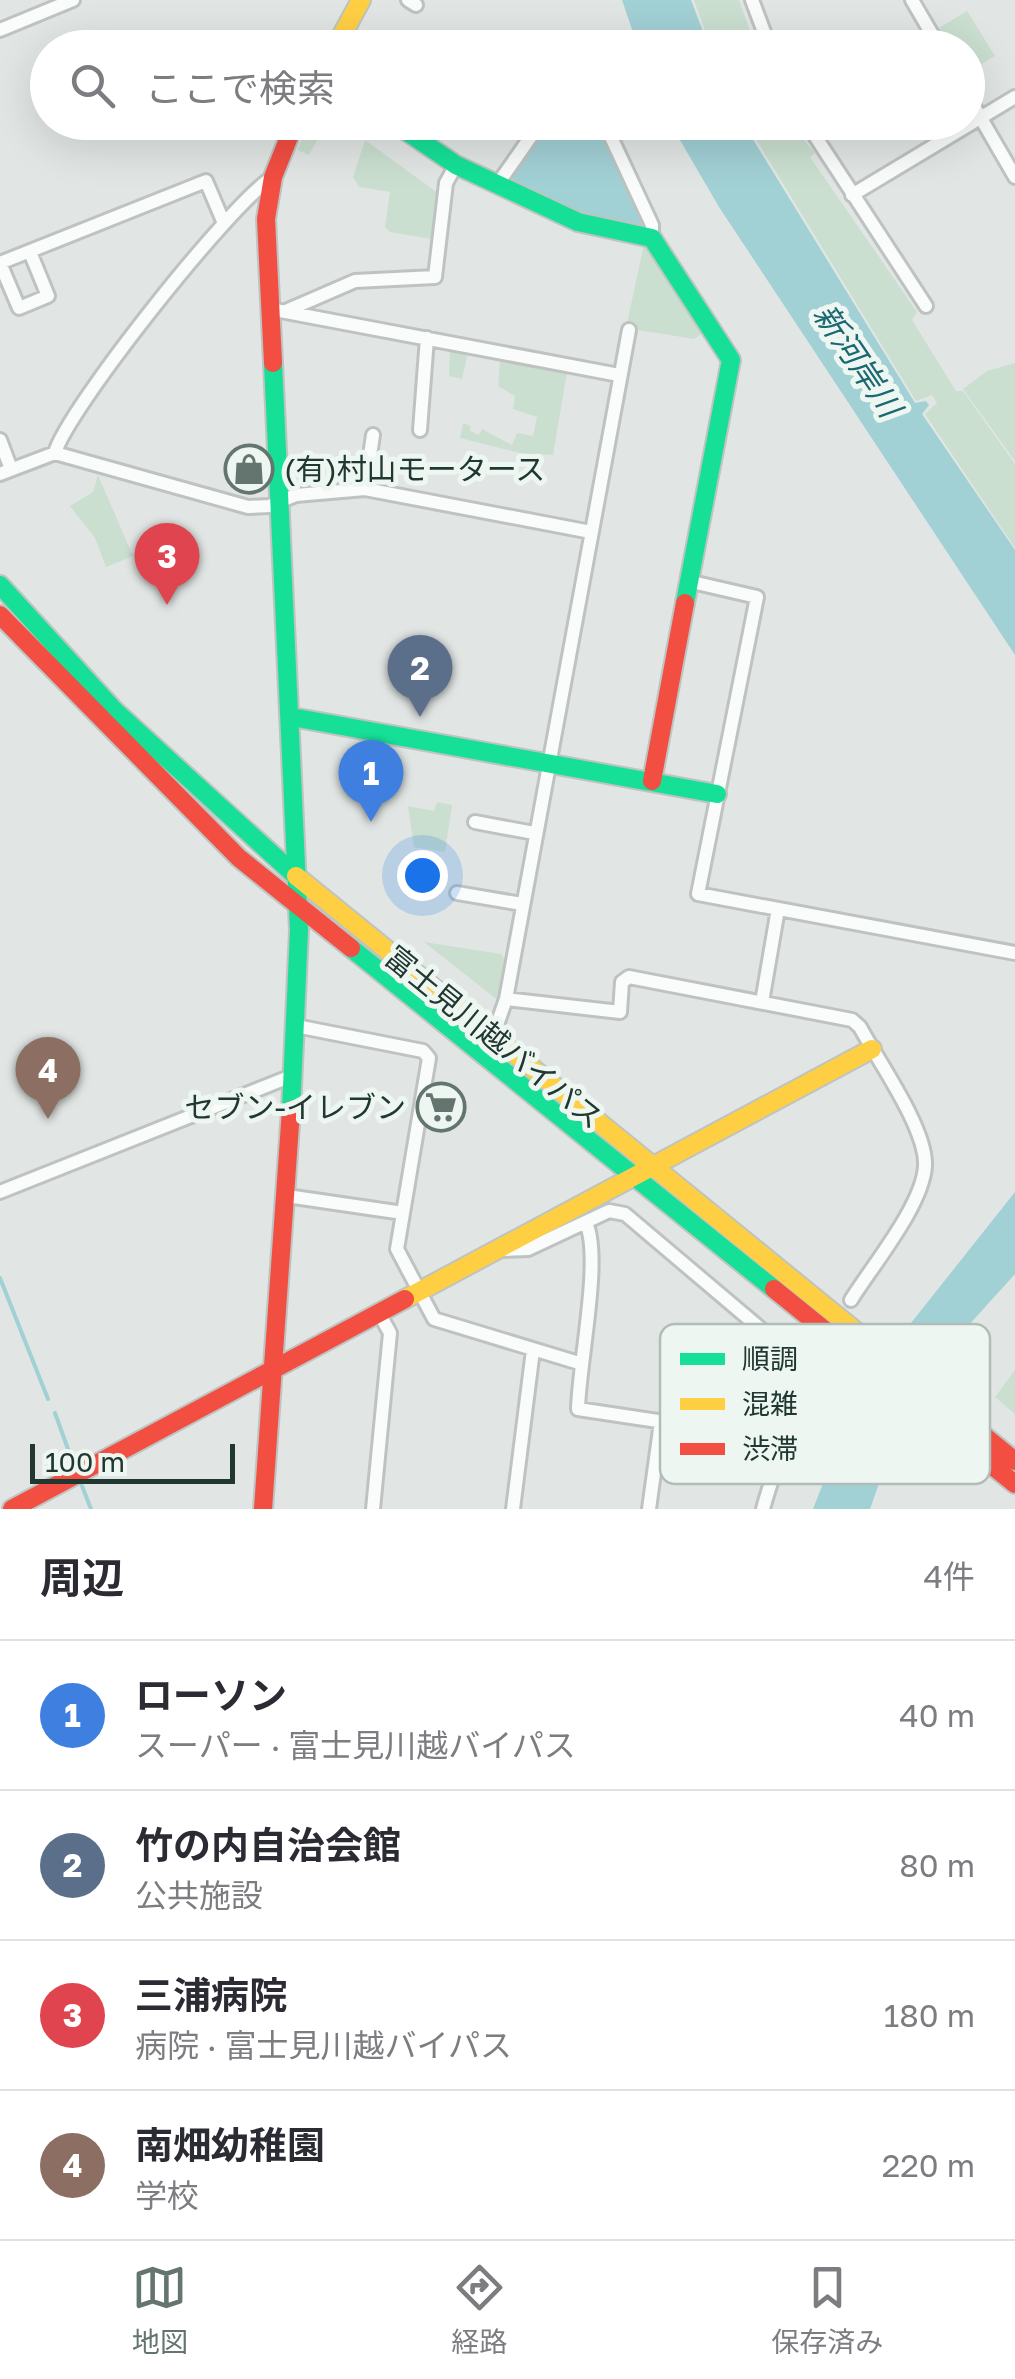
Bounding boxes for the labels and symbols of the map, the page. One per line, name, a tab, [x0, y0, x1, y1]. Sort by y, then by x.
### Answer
water label: 新河岸川	[806, 296, 911, 426]
shop icon: (有)村山モータース	[223, 443, 275, 495]
place label: (有)村山モータース	[284, 451, 545, 487]
pin: 3	[134, 522, 200, 605]
pin: 2	[388, 634, 452, 717]
pin: 1	[338, 740, 404, 822]
your location	[397, 850, 448, 901]
street label: 富士見川越バイパス	[378, 938, 610, 1136]
pin: 4	[15, 1036, 80, 1119]
supermarket icon: セブン-イレブン	[415, 1081, 467, 1133]
place label: セブン-イレブン	[185, 1089, 406, 1125]
legend	[660, 1324, 990, 1484]
text: 順調	[742, 1342, 798, 1375]
text: 混雑	[742, 1387, 798, 1420]
text: 渋滞	[742, 1432, 798, 1465]
scale bar	[30, 1439, 235, 1484]

